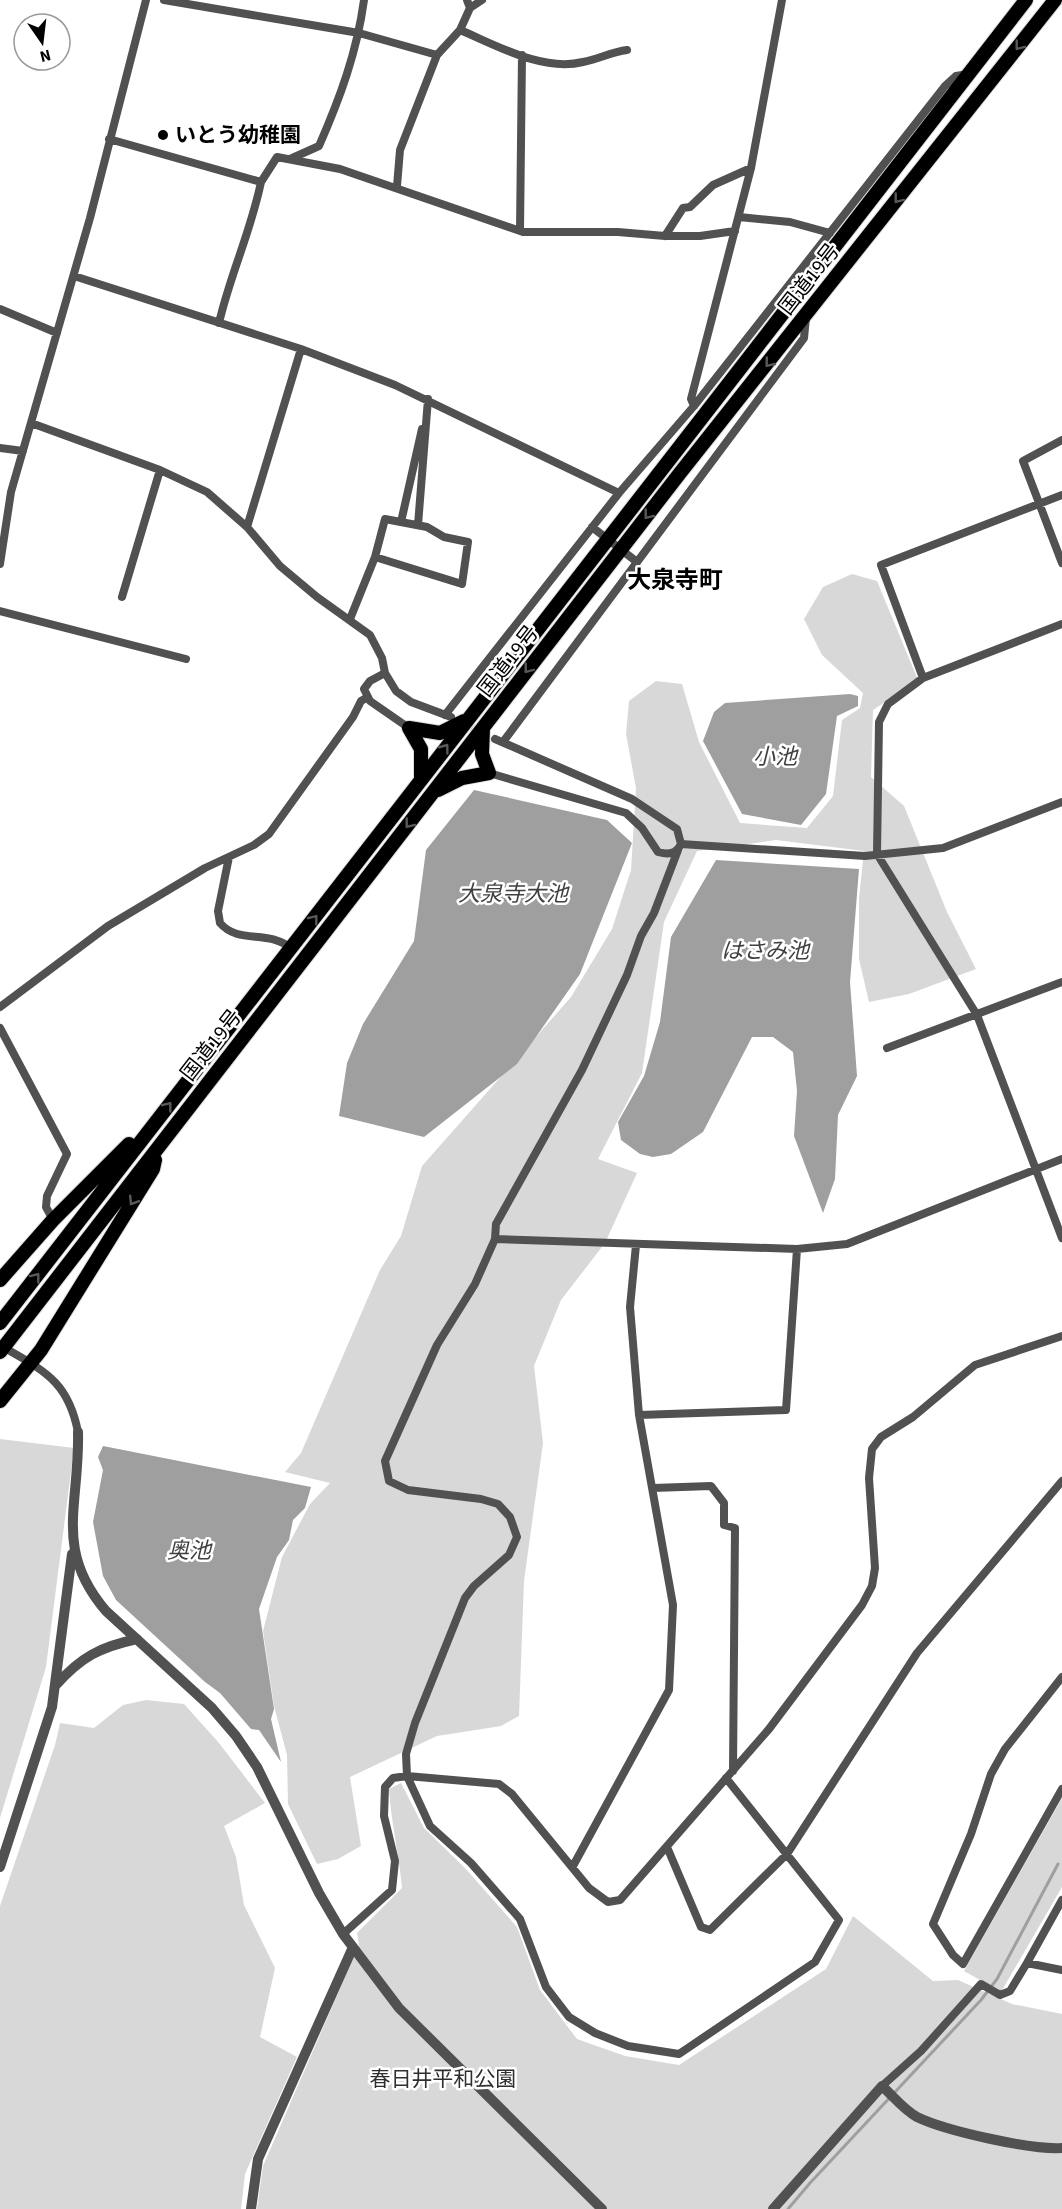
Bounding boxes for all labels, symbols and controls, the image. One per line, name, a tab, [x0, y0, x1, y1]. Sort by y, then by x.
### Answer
north arrow	[12, 12, 72, 72]
one-way arrow	[1015, 39, 1026, 50]
text: N	[38, 44, 53, 68]
place label: いとう幼稚園	[175, 120, 301, 150]
marker: いとう幼稚園	[156, 128, 170, 142]
one-way arrow	[895, 193, 906, 204]
street label: 国道19号	[771, 237, 847, 321]
one-way arrow	[765, 356, 776, 367]
one-way arrow	[644, 508, 655, 519]
district label: 大泉寺町	[627, 563, 723, 598]
street label: 国道19号	[470, 619, 546, 703]
one-way arrow	[525, 663, 536, 674]
water label: 小池	[753, 741, 799, 773]
one-way arrow	[438, 744, 449, 755]
one-way arrow	[406, 817, 417, 828]
water label: 大泉寺大池	[458, 878, 570, 910]
one-way arrow	[306, 915, 317, 926]
water label: はさみ池	[721, 935, 811, 967]
street label: 国道19号	[173, 1003, 249, 1087]
one-way arrow	[161, 1102, 172, 1113]
one-way arrow	[129, 1195, 140, 1205]
one-way arrow	[28, 1273, 39, 1284]
water label: 奥池	[167, 1535, 213, 1567]
park label: 春日井平和公園	[370, 2064, 517, 2094]

